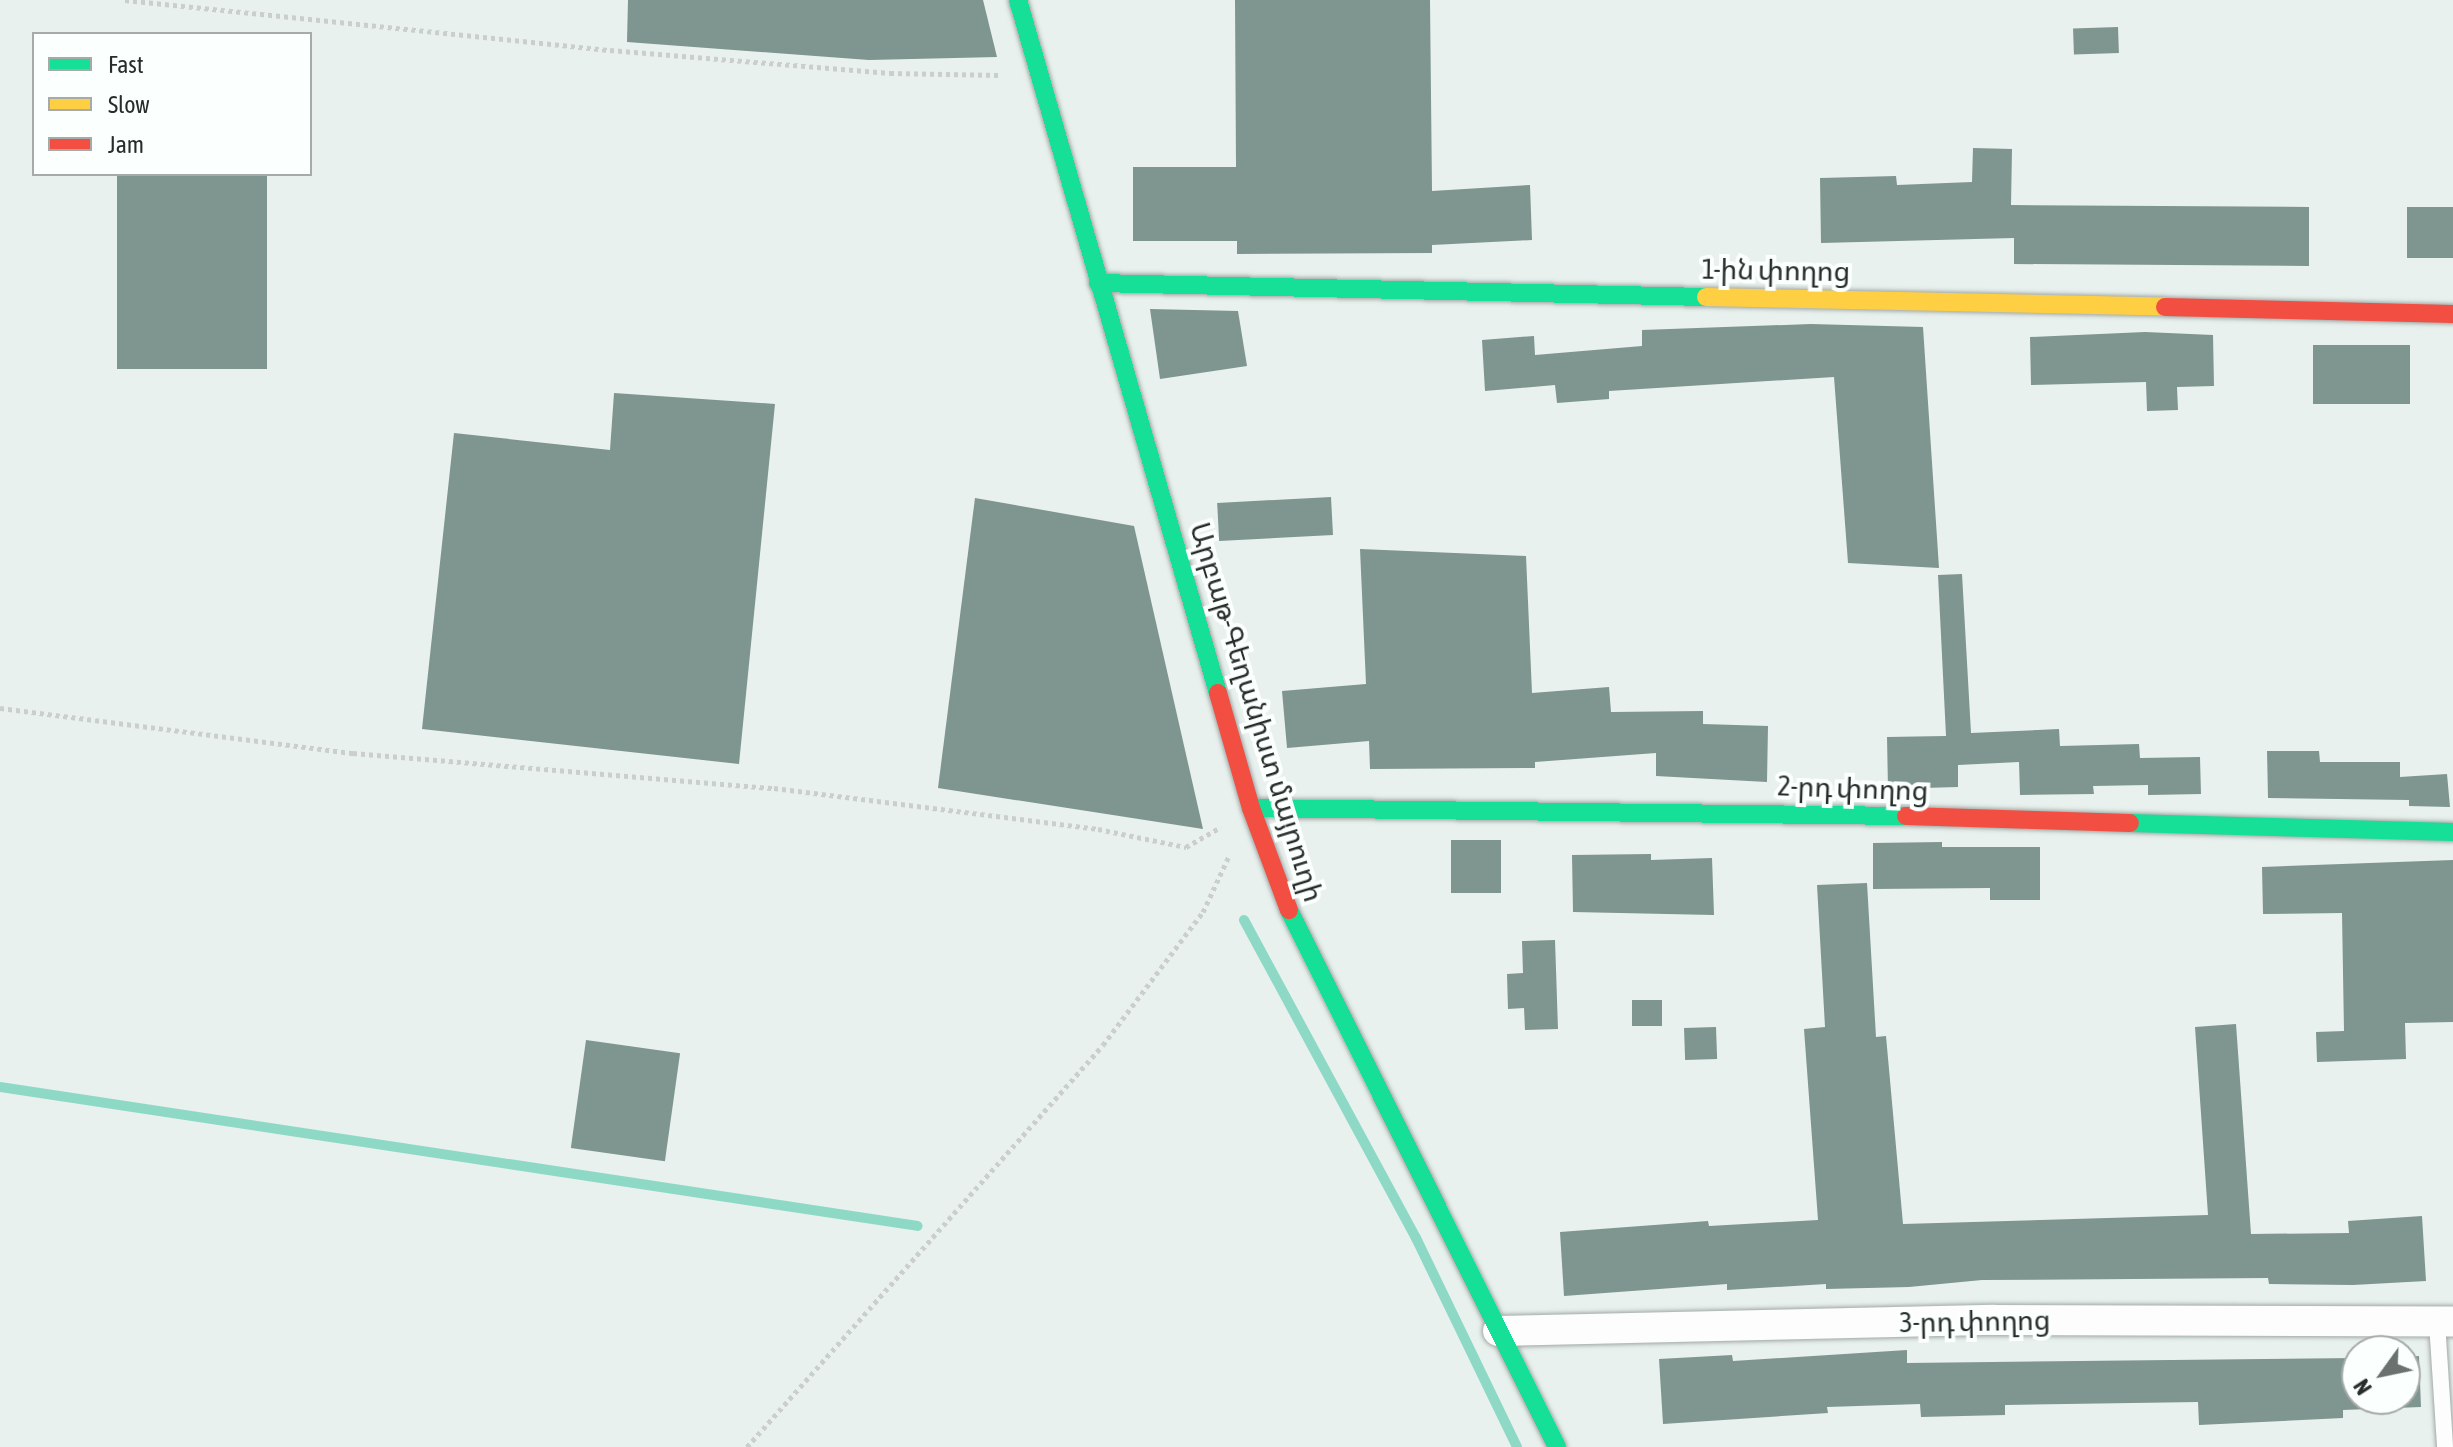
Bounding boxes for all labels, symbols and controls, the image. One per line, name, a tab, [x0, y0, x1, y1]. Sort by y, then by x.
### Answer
legend	[32, 32, 312, 176]
text: Fast	[108, 51, 144, 78]
text: Slow	[108, 91, 150, 118]
text: Jam	[108, 131, 144, 158]
street label: 1-ին փողոց	[1702, 252, 1850, 288]
street label: Արբաթ-Գեղանիստ մայրուղի	[1183, 518, 1331, 906]
street label: 2-րդ փողոց	[1777, 769, 1929, 807]
street label: 3-րդ փողոց	[1899, 1303, 2051, 1339]
north arrow	[2341, 1335, 2421, 1415]
text: N	[2348, 1374, 2377, 1400]

